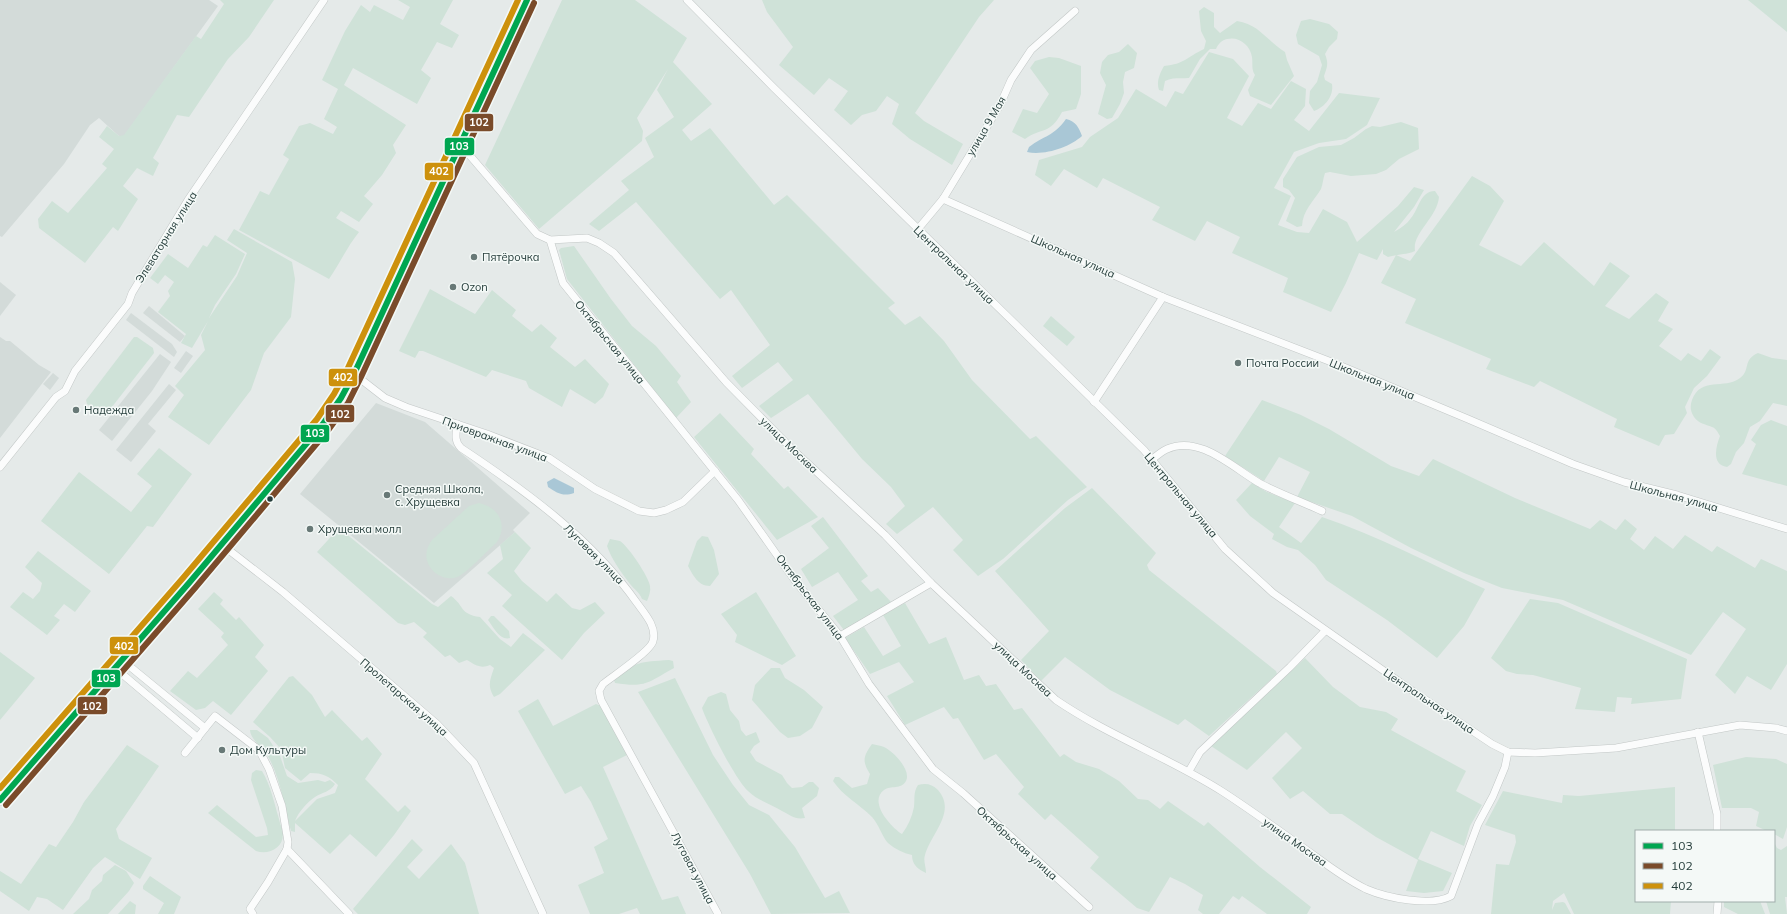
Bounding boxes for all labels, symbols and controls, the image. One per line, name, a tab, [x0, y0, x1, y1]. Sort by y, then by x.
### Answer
street label: улица 9 Мая	[963, 94, 1009, 158]
line badge: 102	[464, 113, 494, 132]
text: 102	[469, 115, 489, 129]
line badge: 103	[444, 137, 475, 156]
text: 103	[449, 139, 469, 153]
line badge: 402	[424, 162, 454, 181]
text: 402	[429, 164, 449, 178]
street label: Элеваторная улица	[132, 189, 200, 285]
street label: Центральная улица	[911, 223, 997, 307]
street label: Школьная улица	[1029, 231, 1117, 281]
place label: Пятёрочка	[482, 250, 539, 264]
marker: Пятёрочка	[469, 252, 479, 262]
place label: Ozon	[461, 280, 488, 294]
marker: Ozon	[448, 282, 458, 292]
street label: Октябрьская улица	[572, 297, 648, 387]
street label: Школьная улица	[1327, 355, 1417, 403]
place label: Почта России	[1246, 356, 1319, 370]
marker: Почта России	[1233, 358, 1243, 368]
line badge: 402	[328, 368, 358, 387]
text: 402	[333, 370, 353, 384]
place label: Надежда	[84, 403, 134, 417]
line badge: 102	[325, 404, 355, 423]
marker: Надежда	[71, 405, 81, 415]
text: 102	[330, 407, 350, 421]
street label: Приовражная улица	[441, 413, 549, 465]
street label: улица Москва	[757, 414, 821, 476]
line badge: 103	[300, 424, 330, 443]
text: 103	[305, 426, 325, 440]
street label: Центральная улица	[1141, 450, 1221, 540]
street label: Школьная улица	[1628, 477, 1720, 515]
place label: Средняя Школа, с. Хрущевка	[395, 482, 483, 509]
marker: Средняя Школа, с. Хрущевка	[382, 490, 392, 500]
unlabelled marker	[265, 494, 275, 504]
street label: Луговая улица	[561, 521, 627, 587]
place label: Хрущевка молл	[318, 522, 401, 536]
marker: Хрущевка молл	[305, 524, 315, 534]
street label: Октябрьская улица	[773, 551, 847, 643]
line badge: 402	[109, 636, 139, 655]
street label: улица Москва	[991, 638, 1055, 700]
text: 402	[114, 639, 134, 653]
street label: Пролетарская улица	[357, 655, 451, 739]
street label: Центральная улица	[1381, 665, 1477, 737]
line badge: 103	[91, 669, 121, 688]
text: 103	[96, 671, 116, 685]
line badge: 102	[77, 696, 108, 715]
text: 102	[82, 699, 102, 713]
place label: Дом Культуры	[230, 743, 306, 757]
marker: Дом Культуры	[217, 745, 227, 755]
street label: Октябрьская улица	[974, 803, 1060, 883]
street label: улица Москва	[1260, 815, 1330, 869]
street label: Луговая улица	[668, 830, 718, 906]
legend	[1635, 830, 1775, 902]
text: 103	[1671, 838, 1693, 853]
text: 102	[1671, 858, 1693, 873]
text: 402	[1671, 878, 1693, 893]

